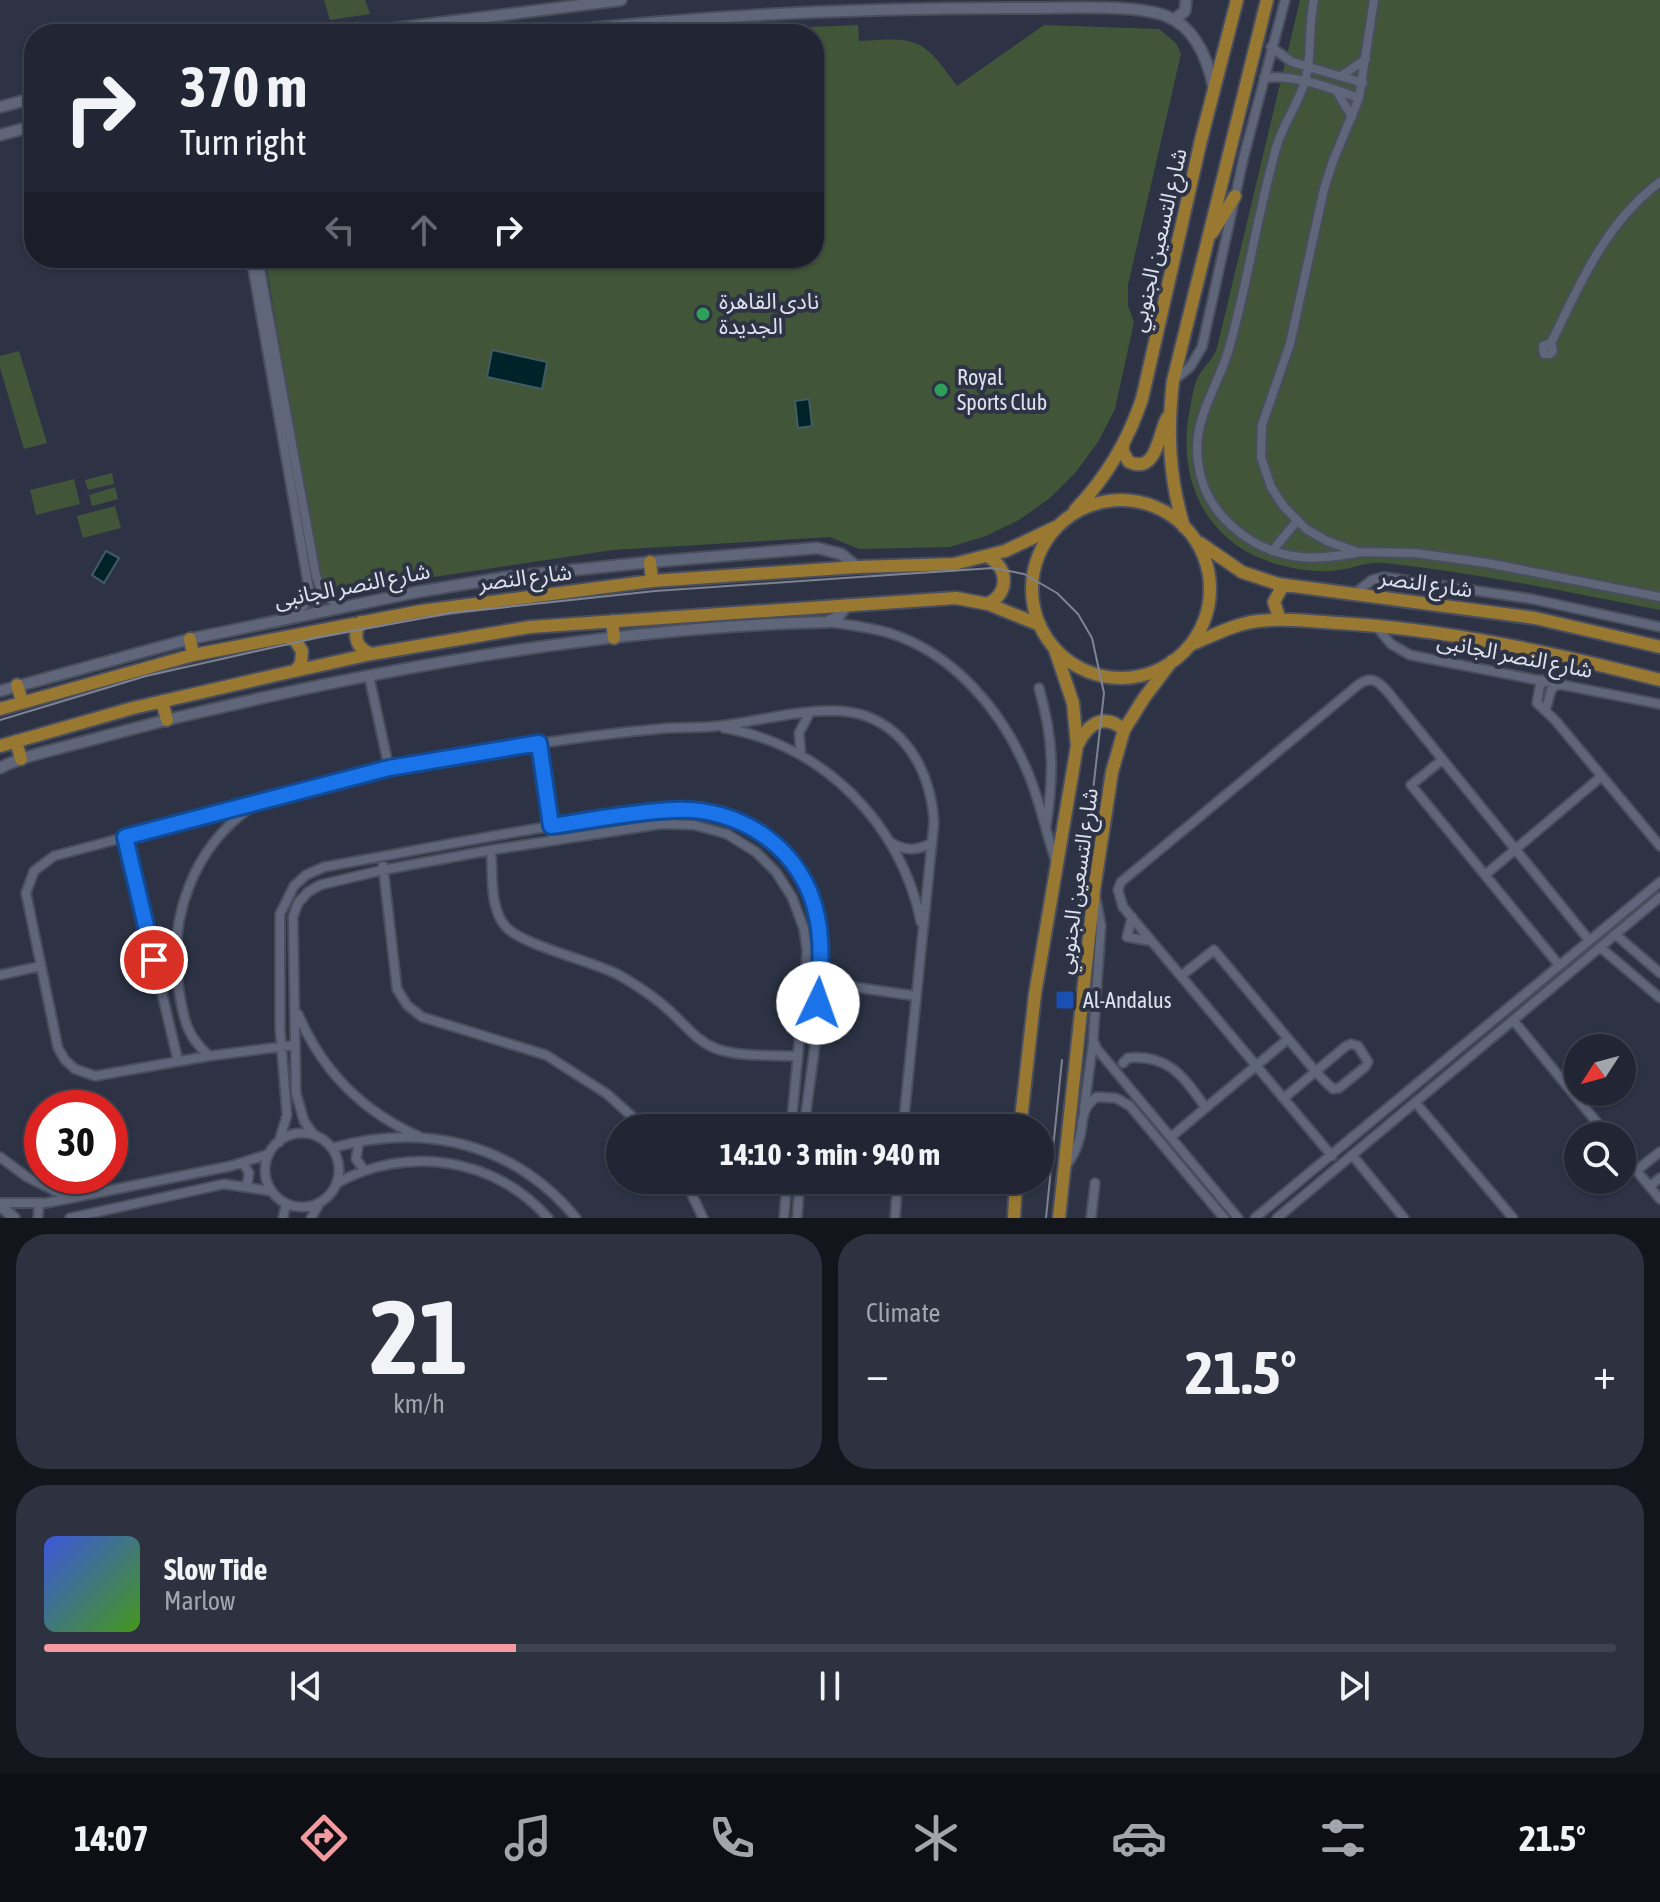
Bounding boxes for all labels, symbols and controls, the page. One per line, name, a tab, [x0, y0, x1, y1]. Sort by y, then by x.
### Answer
text: 370 m	[180, 55, 307, 119]
icon: right	[48, 56, 152, 160]
text: Turn right	[180, 121, 307, 163]
street label: شارع التسعين الجنوبي	[1124, 146, 1196, 335]
icon: left	[318, 208, 362, 252]
icon: ahead	[402, 208, 446, 252]
icon: right	[486, 208, 530, 252]
place label: نادى القاهرة الجديدة	[719, 288, 819, 339]
marker: نادى القاهرة الجديدة	[694, 305, 712, 323]
place label: Royal Sports Club	[957, 364, 1047, 415]
marker: Royal Sports Club	[932, 381, 950, 399]
street label: شارع النصر الجانبى	[272, 557, 433, 617]
street label: شارع النصر	[476, 558, 574, 600]
street label: شارع النصر	[1376, 563, 1474, 606]
street label: شارع النصر الجانبى	[1434, 627, 1595, 687]
street label: شارع التسعين الجنوبي	[1051, 786, 1107, 976]
pin	[120, 926, 188, 994]
icon: arrive	[132, 938, 176, 982]
position arrow	[776, 961, 860, 1045]
place label: Al-Andalus	[1083, 987, 1172, 1013]
marker: Al-Andalus	[1054, 989, 1076, 1011]
north arrow	[1564, 1034, 1636, 1106]
map controls	[1564, 1034, 1636, 1194]
speed limit sign: 30	[24, 1090, 128, 1194]
button: search	[1564, 1122, 1636, 1194]
text: 14:10 · 3 min · 940 m	[720, 1137, 940, 1171]
text: 21	[370, 1277, 468, 1396]
text: Climate	[866, 1298, 940, 1328]
text: 21.5°	[1185, 1338, 1297, 1407]
text: −	[866, 1348, 889, 1398]
text: +	[1593, 1348, 1616, 1398]
text: km/h	[393, 1389, 445, 1419]
text: Slow Tide	[164, 1552, 267, 1586]
text: Marlow	[164, 1586, 235, 1616]
icon: previous	[284, 1664, 328, 1708]
icon: pause	[808, 1664, 852, 1708]
icon: next	[1332, 1664, 1376, 1708]
icon: directions	[296, 1810, 352, 1866]
icon: music	[500, 1810, 556, 1866]
icon: phone	[704, 1810, 760, 1866]
icon: climate	[908, 1810, 964, 1866]
icon: car	[1111, 1810, 1167, 1866]
icon: filters	[1315, 1810, 1371, 1866]
text: 14:07	[74, 1817, 149, 1859]
text: 21.5°	[1519, 1817, 1586, 1859]

